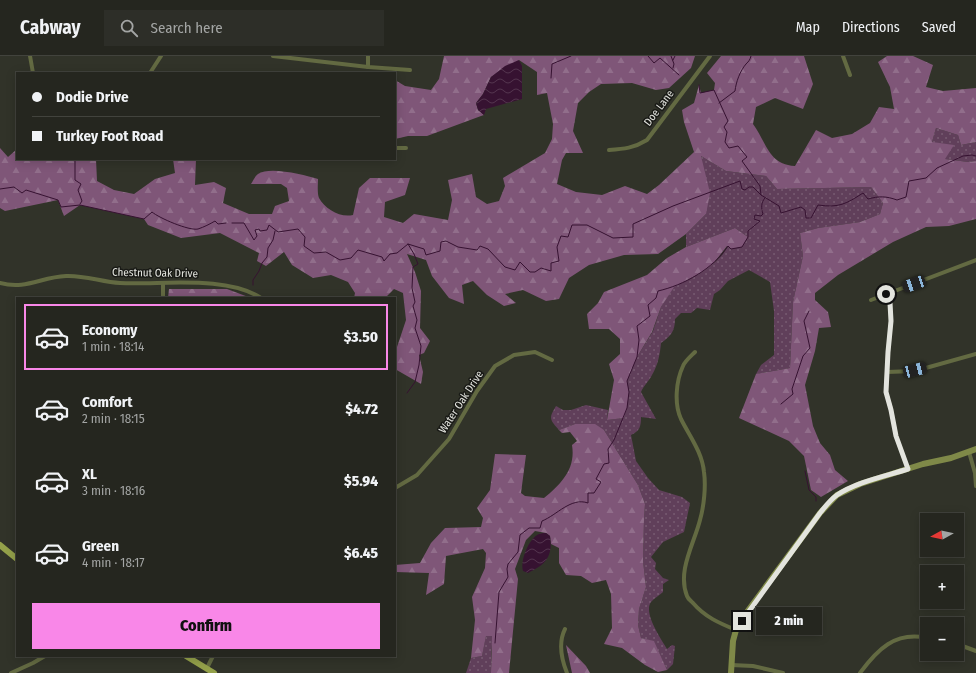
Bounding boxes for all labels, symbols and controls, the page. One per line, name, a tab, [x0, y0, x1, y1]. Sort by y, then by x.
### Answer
search box	[104, 10, 384, 46]
text: Cabway	[20, 16, 80, 39]
icon: search	[118, 17, 140, 39]
text: Search here	[150, 19, 223, 37]
text: Map	[796, 19, 820, 36]
text: Directions	[842, 19, 900, 36]
text: Saved	[922, 19, 956, 36]
street label: Doe Lane	[641, 87, 677, 129]
text: Dodie Drive	[56, 88, 129, 106]
text: Turkey Foot Road	[56, 127, 163, 145]
street label: Chestnut Oak Drive	[112, 266, 198, 280]
car	[901, 274, 927, 294]
route start	[877, 285, 895, 303]
icon: car	[34, 319, 70, 355]
text: Economy	[82, 321, 137, 339]
text: $3.50	[344, 328, 378, 346]
text: 1 min · 18:14	[82, 339, 144, 354]
car	[902, 361, 928, 379]
street label: Water Oak Drive	[436, 368, 486, 436]
icon: car	[34, 391, 70, 427]
text: Comfort	[82, 393, 133, 411]
text: $4.72	[346, 400, 378, 418]
text: 2 min · 18:15	[82, 411, 145, 426]
icon: car	[34, 463, 70, 499]
text: XL	[82, 465, 97, 483]
text: $5.94	[344, 472, 378, 490]
text: 3 min · 18:16	[82, 483, 145, 498]
north arrow	[920, 513, 964, 557]
map controls	[920, 513, 964, 661]
icon: car	[34, 535, 70, 571]
text: Green	[82, 537, 119, 555]
text: $6.45	[344, 544, 378, 562]
text: 4 min · 18:17	[82, 555, 144, 570]
button: +	[920, 565, 964, 609]
button: Confirm	[32, 603, 380, 649]
callout: 2 min	[756, 607, 822, 635]
route end	[733, 612, 751, 630]
text: 2 min	[775, 613, 803, 628]
button: −	[920, 617, 964, 661]

